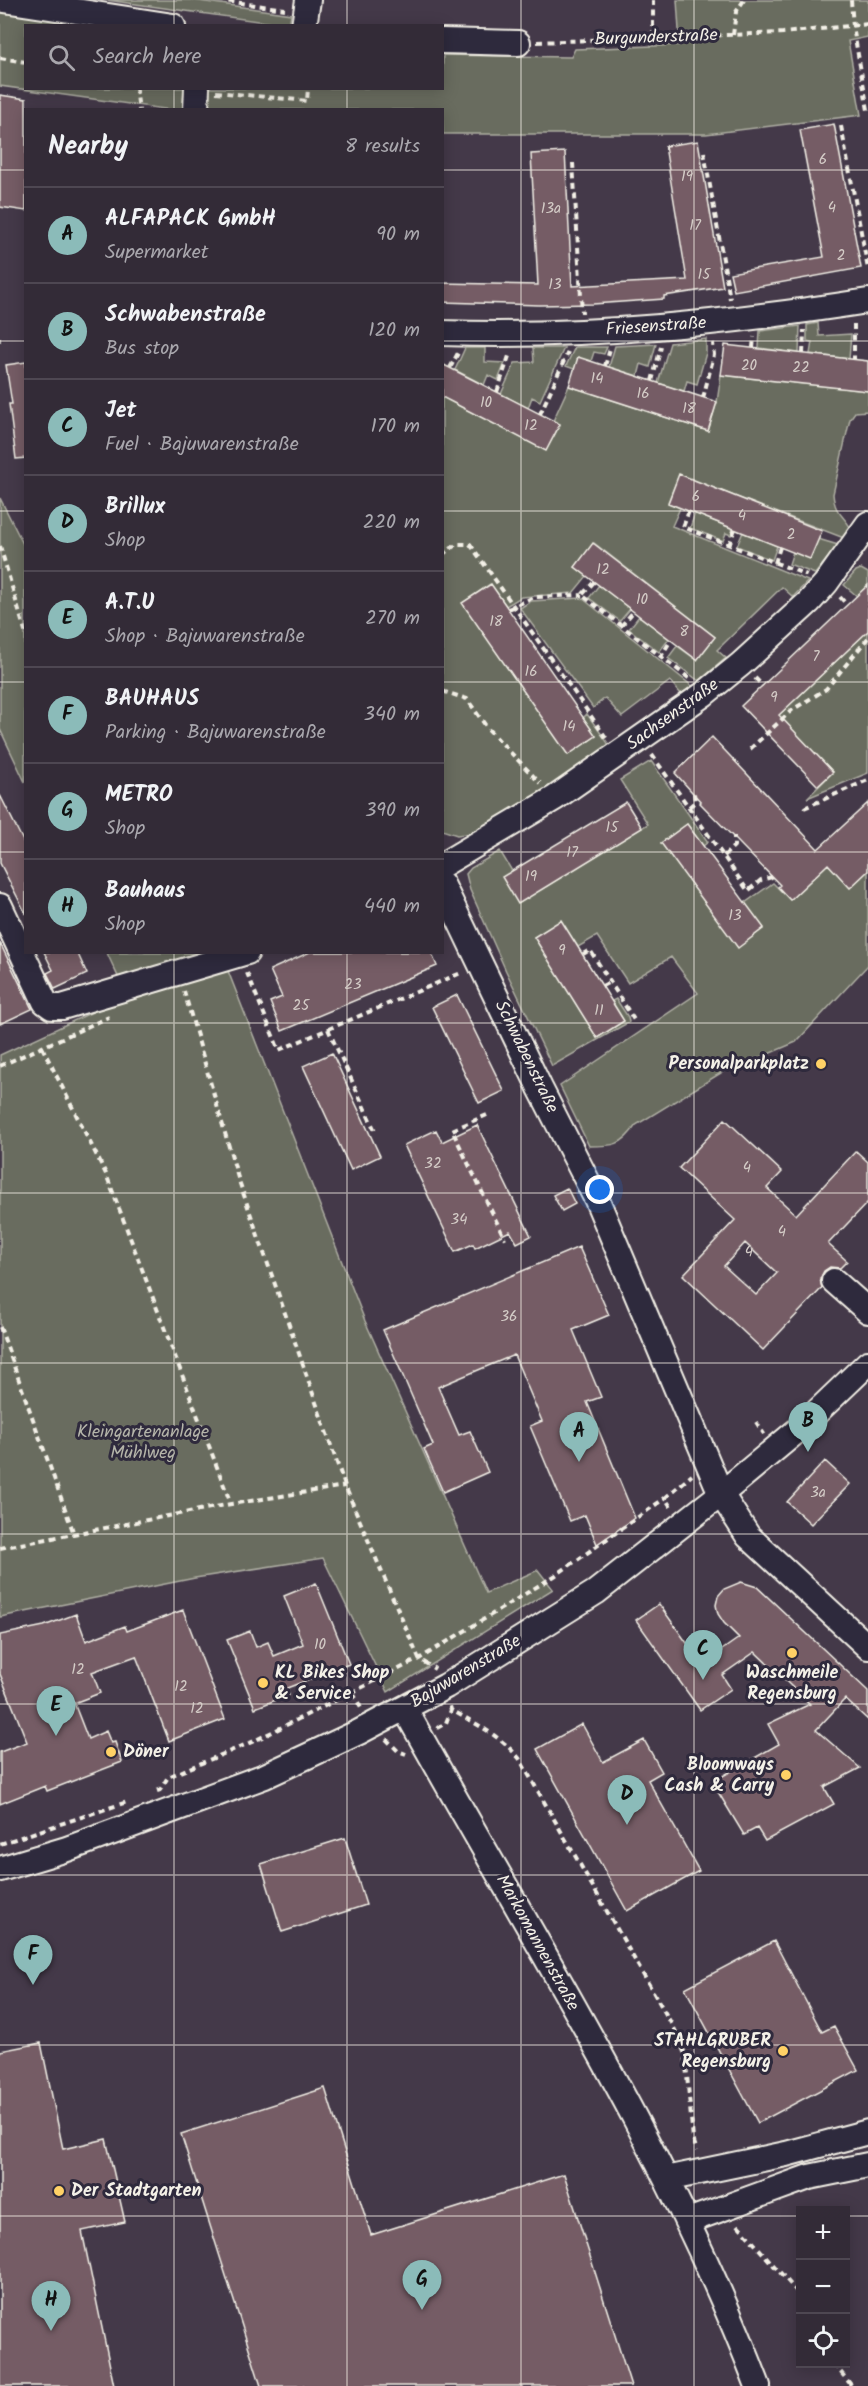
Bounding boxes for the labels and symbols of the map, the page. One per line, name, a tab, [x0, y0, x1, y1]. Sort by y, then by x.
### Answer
street label: Burgunderstraße	[594, 21, 718, 55]
house number: 6	[819, 148, 827, 172]
house number: 19	[681, 165, 694, 189]
house number: 4	[828, 196, 836, 220]
house number: 13a	[541, 197, 561, 221]
house number: 17	[689, 214, 702, 238]
house number: 2	[837, 244, 845, 268]
house number: 15	[698, 263, 711, 287]
house number: 13	[548, 273, 562, 297]
street label: Friesenstraße	[605, 309, 707, 345]
house number: 20	[741, 354, 758, 378]
house number: 22	[792, 356, 810, 380]
house number: 14	[591, 367, 603, 391]
house number: 16	[636, 382, 650, 406]
house number: 10	[480, 391, 493, 415]
house number: 18	[682, 397, 697, 421]
house number: 12	[524, 414, 538, 438]
house number: 6	[692, 485, 700, 509]
house number: 4	[738, 504, 746, 528]
house number: 2	[787, 523, 795, 547]
house number: 12	[596, 558, 610, 582]
house number: 10	[636, 588, 649, 612]
house number: 18	[489, 610, 504, 634]
house number: 8	[679, 620, 689, 644]
house number: 7	[813, 645, 821, 669]
house number: 16	[524, 660, 538, 684]
street label: Sachsenstraße	[621, 671, 725, 759]
house number: 9	[770, 686, 778, 710]
house number: 14	[563, 715, 575, 739]
house number: 15	[606, 816, 619, 840]
house number: 17	[566, 841, 579, 865]
house number: 19	[525, 865, 538, 889]
house number: 13	[728, 904, 742, 928]
house number: 9	[558, 939, 566, 963]
house number: 23	[344, 973, 362, 997]
house number: 25	[293, 994, 310, 1018]
street label: Schwabenstraße	[486, 996, 566, 1118]
house number: 11	[594, 999, 604, 1023]
place label: Personalparkplatz	[669, 1050, 809, 1079]
marker: Personalparkplatz	[814, 1057, 828, 1071]
house number: 32	[424, 1152, 442, 1176]
house number: 4	[743, 1156, 751, 1180]
your location	[585, 1175, 614, 1204]
house number: 34	[451, 1208, 467, 1232]
house number: 4	[778, 1220, 786, 1244]
house number: 4	[745, 1240, 753, 1264]
house number: 36	[501, 1305, 517, 1329]
pin: B	[788, 1402, 828, 1452]
pin: A	[560, 1412, 598, 1462]
park label: Kleingartenanlage Mühlweg	[77, 1418, 209, 1468]
house number: 3a	[810, 1481, 826, 1505]
street label: Bajuwarenstraße	[405, 1627, 527, 1717]
pin: C	[684, 1630, 722, 1680]
house number: 10	[314, 1633, 327, 1657]
marker: Waschmeile Regensburg	[785, 1646, 799, 1660]
house number: 12	[71, 1658, 85, 1682]
place label: KL Bikes Shop & Service	[275, 1659, 390, 1709]
place label: Waschmeile Regensburg	[746, 1659, 838, 1709]
house number: 12	[174, 1675, 188, 1699]
marker: KL Bikes Shop & Service	[256, 1676, 270, 1690]
pin: E	[36, 1686, 76, 1736]
house number: 12	[190, 1697, 204, 1721]
place label: Döner	[123, 1738, 170, 1767]
marker: Döner	[104, 1745, 118, 1759]
place label: Bloomways Cash & Carry	[664, 1751, 775, 1801]
marker: Bloomways Cash & Carry	[779, 1768, 793, 1782]
pin: D	[608, 1776, 646, 1825]
street label: Markomannenstraße	[487, 1869, 587, 2017]
pin: F	[14, 1936, 52, 1985]
place label: STAHLGRUBER Regensburg	[654, 2027, 771, 2077]
marker: STAHLGRUBER Regensburg	[776, 2044, 790, 2058]
place label: Der Stadtgarten	[71, 2177, 202, 2206]
marker: Der Stadtgarten	[52, 2184, 66, 2198]
pin: G	[402, 2260, 442, 2310]
pin: H	[32, 2282, 70, 2331]

